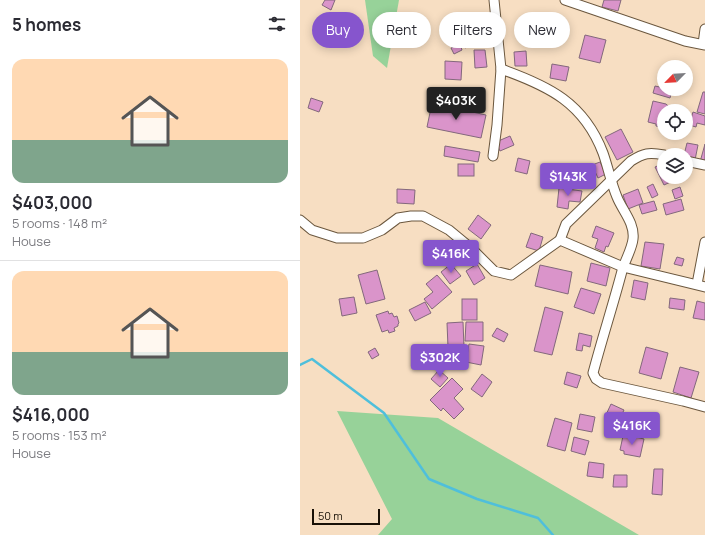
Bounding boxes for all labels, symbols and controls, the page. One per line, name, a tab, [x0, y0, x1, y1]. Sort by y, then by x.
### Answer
chip: Buy	[312, 12, 364, 48]
chip: Rent	[372, 12, 431, 48]
chip: Filters	[439, 12, 506, 48]
chip: New	[514, 12, 570, 48]
text: 5 homes	[12, 13, 81, 36]
icon: filters	[266, 13, 288, 35]
north arrow	[657, 60, 693, 96]
map controls	[657, 60, 693, 184]
icon: home	[114, 85, 186, 157]
pin: $403K	[428, 87, 484, 121]
text: $403K	[436, 91, 476, 109]
button: locate	[657, 104, 693, 140]
button: layers	[657, 148, 693, 184]
pin: $143K	[540, 163, 596, 197]
text: $143K	[549, 167, 587, 185]
text: $403,000	[12, 191, 93, 214]
text: 5 rooms · 148 m²	[12, 214, 107, 232]
text: House	[12, 232, 51, 250]
pin: $416K	[423, 240, 479, 274]
text: $416K	[432, 244, 470, 262]
icon: home	[114, 297, 186, 369]
pin: $302K	[412, 344, 468, 378]
text: $302K	[420, 348, 460, 366]
text: $416,000	[12, 403, 90, 426]
pin: $416K	[604, 412, 660, 446]
text: $416K	[613, 416, 651, 434]
text: 5 rooms · 153 m²	[12, 426, 107, 444]
text: House	[12, 444, 51, 462]
scale bar	[312, 507, 380, 526]
text: 50 m	[318, 508, 343, 523]

